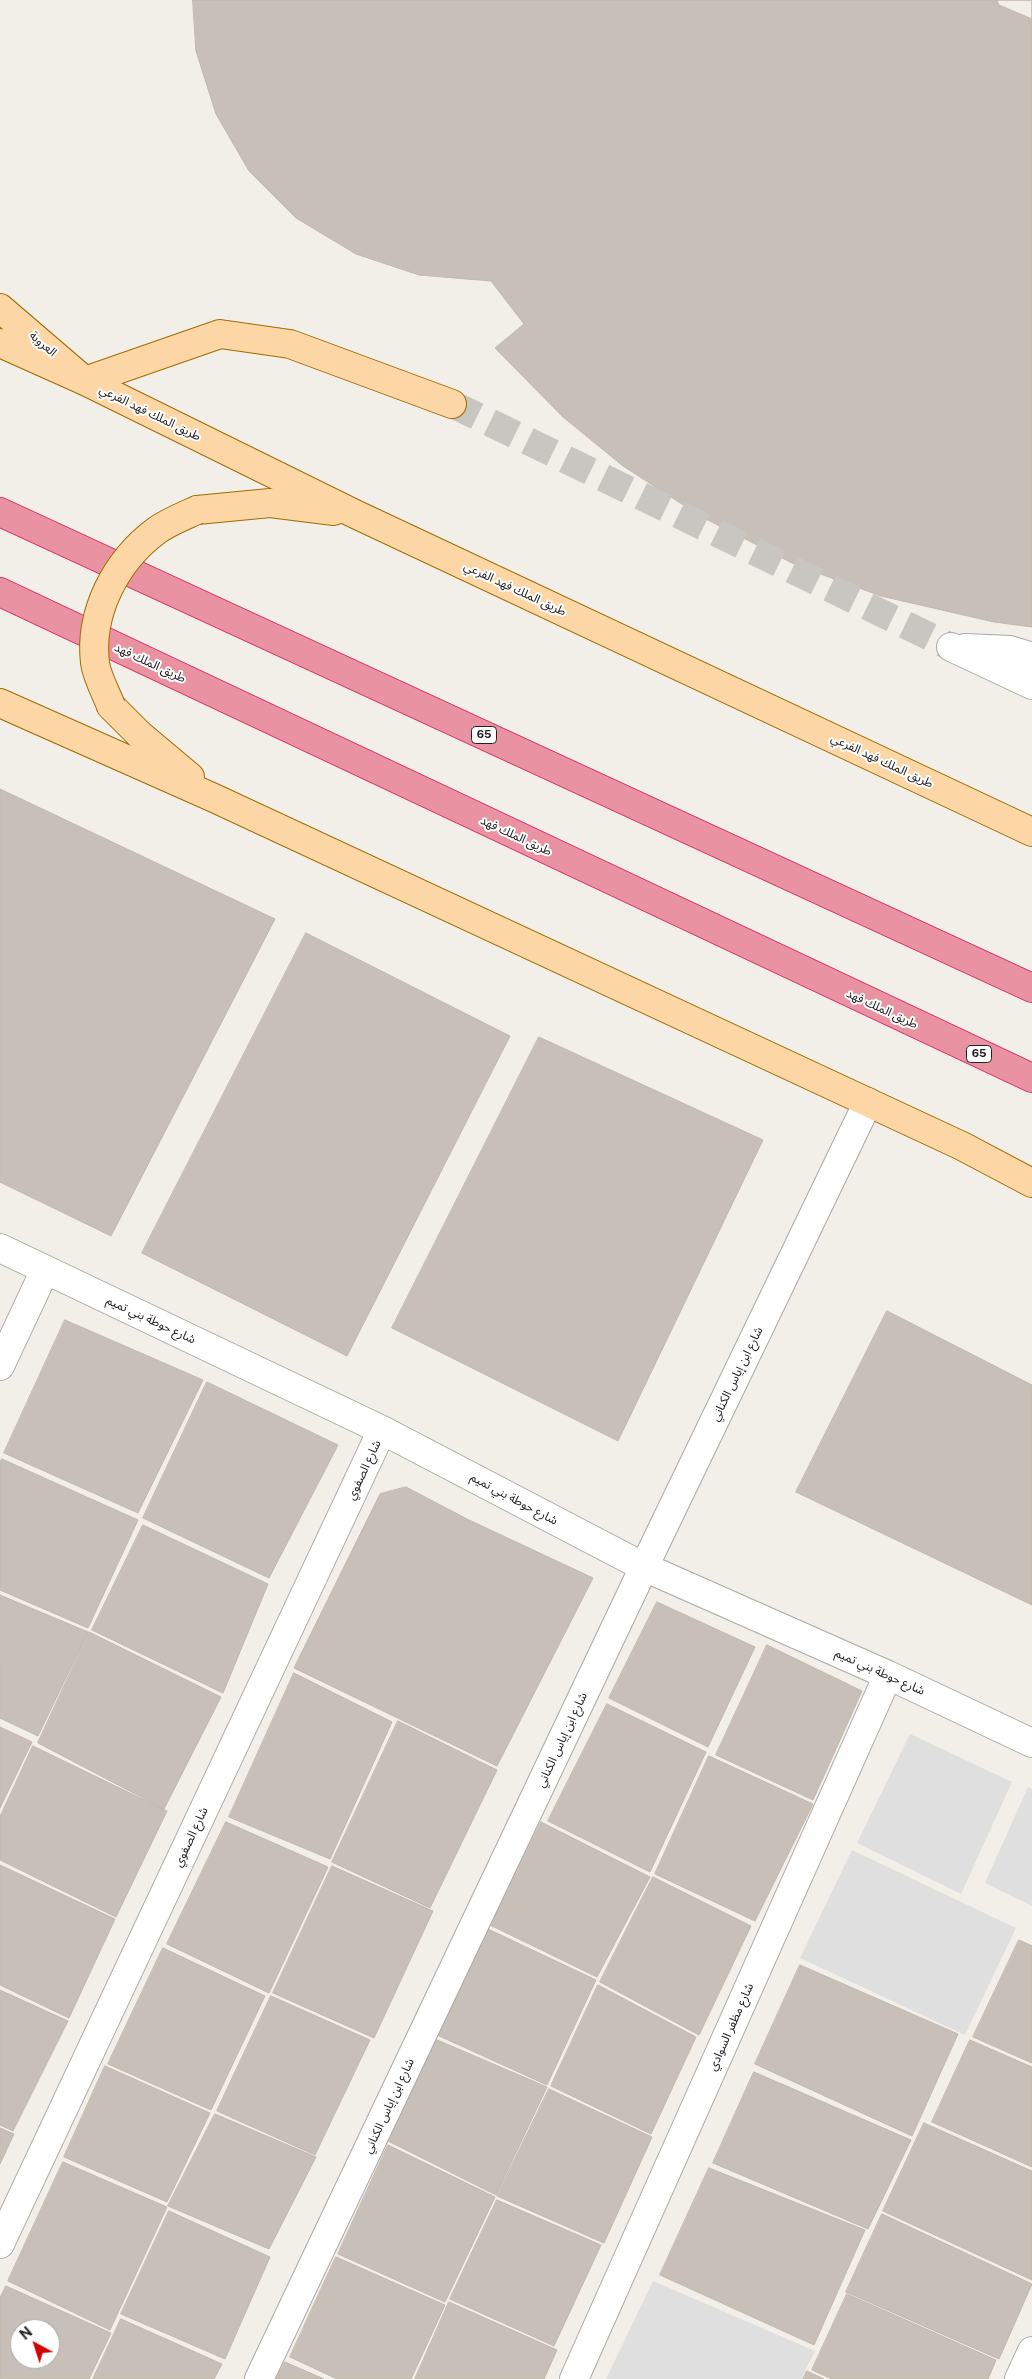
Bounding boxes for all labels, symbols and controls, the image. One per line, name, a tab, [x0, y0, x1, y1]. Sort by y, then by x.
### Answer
street label: العروبة	[26, 328, 60, 360]
street label: طريق الملك فهد الفرعي	[97, 382, 203, 444]
street label: طريق الملك فهد الفرعي	[462, 559, 568, 619]
street label: طريق الملك فهد	[112, 640, 188, 686]
road number: 65	[472, 726, 496, 744]
street label: طريق الملك فهد الفرعي	[829, 731, 935, 791]
street label: طريق الملك فهد	[478, 813, 554, 859]
street label: طريق الملك فهد	[844, 986, 920, 1032]
road number: 65	[966, 1046, 992, 1062]
street label: شارع حوطة بني تميم	[104, 1293, 198, 1347]
street label: شارع ابن إياس الكناني	[708, 1324, 766, 1424]
street label: شارع الصفوي	[344, 1438, 384, 1502]
street label: شارع حوطة بني تميم	[468, 1470, 560, 1528]
street label: شارع حوطة بني تميم	[833, 1646, 927, 1698]
street label: شارع ابن إياس الكناني	[534, 1690, 590, 1790]
street label: شارع الصفوي	[171, 1805, 211, 1869]
street label: شارع مظفر السوادي	[705, 1981, 757, 2073]
street label: شارع ابن إياس الكناني	[361, 2056, 417, 2156]
north arrow	[10, 2319, 60, 2369]
text: N	[17, 2324, 35, 2343]

